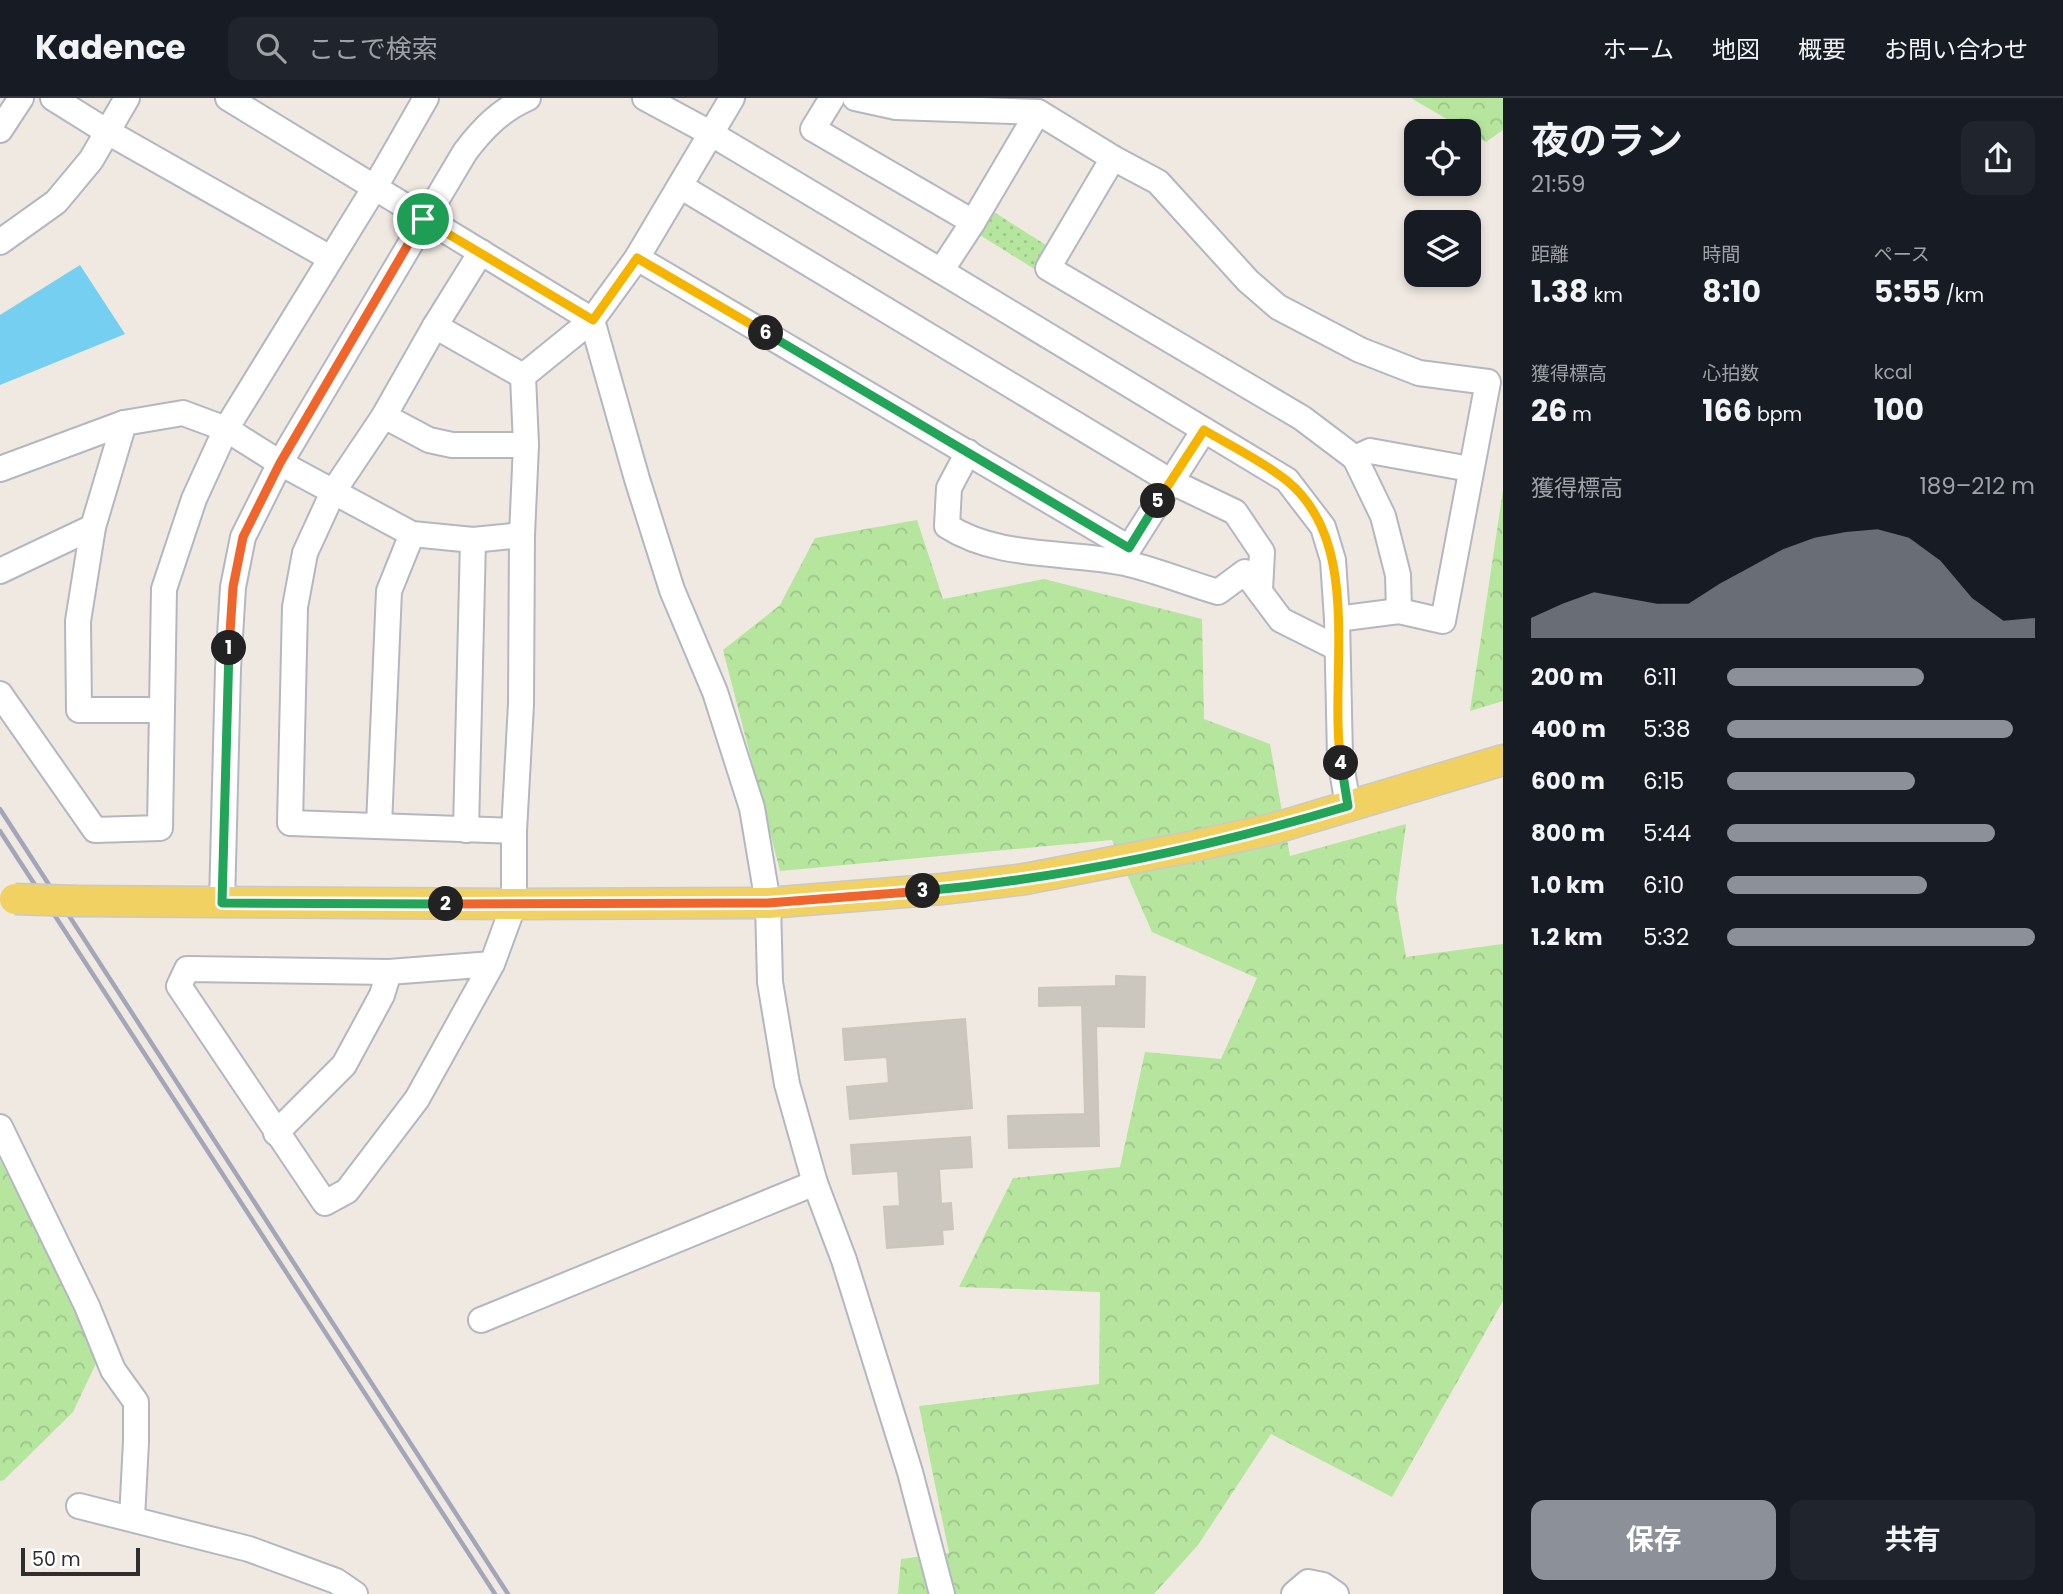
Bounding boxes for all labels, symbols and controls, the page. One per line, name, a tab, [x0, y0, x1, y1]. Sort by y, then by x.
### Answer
search box	[228, 17, 718, 80]
text: Kadence	[35, 24, 186, 71]
icon: search	[252, 29, 290, 67]
text: ここで検索	[308, 31, 438, 67]
text: ホーム	[1603, 33, 1674, 66]
text: 地図	[1712, 33, 1760, 66]
text: 概要	[1798, 33, 1846, 66]
text: お問い合わせ	[1884, 33, 2028, 66]
text: 夜のラン	[1531, 114, 1683, 167]
map controls	[1404, 119, 1481, 287]
button: locate	[1404, 119, 1481, 196]
button: share	[1961, 121, 2035, 195]
text: 21:59	[1531, 168, 1585, 200]
pin	[393, 189, 453, 249]
icon: arrive	[404, 200, 442, 238]
button: layers	[1404, 210, 1481, 287]
text: 距離	[1531, 241, 1569, 268]
text: 時間	[1702, 241, 1740, 268]
text: ペース	[1874, 241, 1930, 268]
text: 1.38	[1531, 270, 1588, 313]
text: 8:10	[1702, 270, 1761, 313]
text: 5:55	[1874, 270, 1941, 313]
text: km	[1588, 282, 1623, 309]
text: /km	[1941, 282, 1984, 309]
pin: 6	[748, 316, 784, 350]
text: 6	[759, 319, 772, 346]
text: kcal	[1874, 359, 1913, 386]
text: 獲得標高	[1531, 360, 1607, 387]
text: 心拍数	[1702, 360, 1759, 387]
text: 100	[1874, 388, 1924, 431]
text: 26	[1531, 389, 1567, 432]
text: 166	[1702, 389, 1752, 432]
text: m	[1567, 401, 1592, 428]
text: bpm	[1752, 401, 1802, 428]
text: 189–212 m	[1919, 470, 2035, 502]
text: 獲得標高	[1531, 472, 1623, 504]
pin: 5	[1140, 484, 1176, 518]
text: 5	[1151, 487, 1164, 514]
pin: 1	[212, 630, 246, 666]
text: 1	[225, 634, 232, 661]
text: 200 m	[1531, 661, 1603, 693]
text: 6:11	[1643, 661, 1677, 693]
text: 400 m	[1531, 713, 1606, 745]
text: 5:38	[1643, 713, 1690, 745]
pin: 4	[1324, 746, 1358, 780]
text: 4	[1334, 749, 1347, 776]
text: 600 m	[1531, 765, 1605, 797]
text: 6:15	[1643, 765, 1684, 797]
text: 800 m	[1531, 817, 1605, 849]
text: 5:44	[1643, 817, 1691, 849]
text: 1.0 km	[1531, 869, 1605, 901]
text: 6:10	[1643, 869, 1684, 901]
pin: 3	[906, 874, 940, 908]
text: 3	[917, 877, 928, 904]
pin: 2	[428, 886, 464, 922]
text: 2	[440, 890, 451, 917]
text: 1.2 km	[1531, 921, 1603, 953]
text: 5:32	[1643, 921, 1689, 953]
button: 保存	[1531, 1500, 1776, 1580]
button: 共有	[1790, 1500, 2035, 1580]
scale bar	[21, 1545, 140, 1577]
text: 50 m	[32, 1546, 81, 1573]

